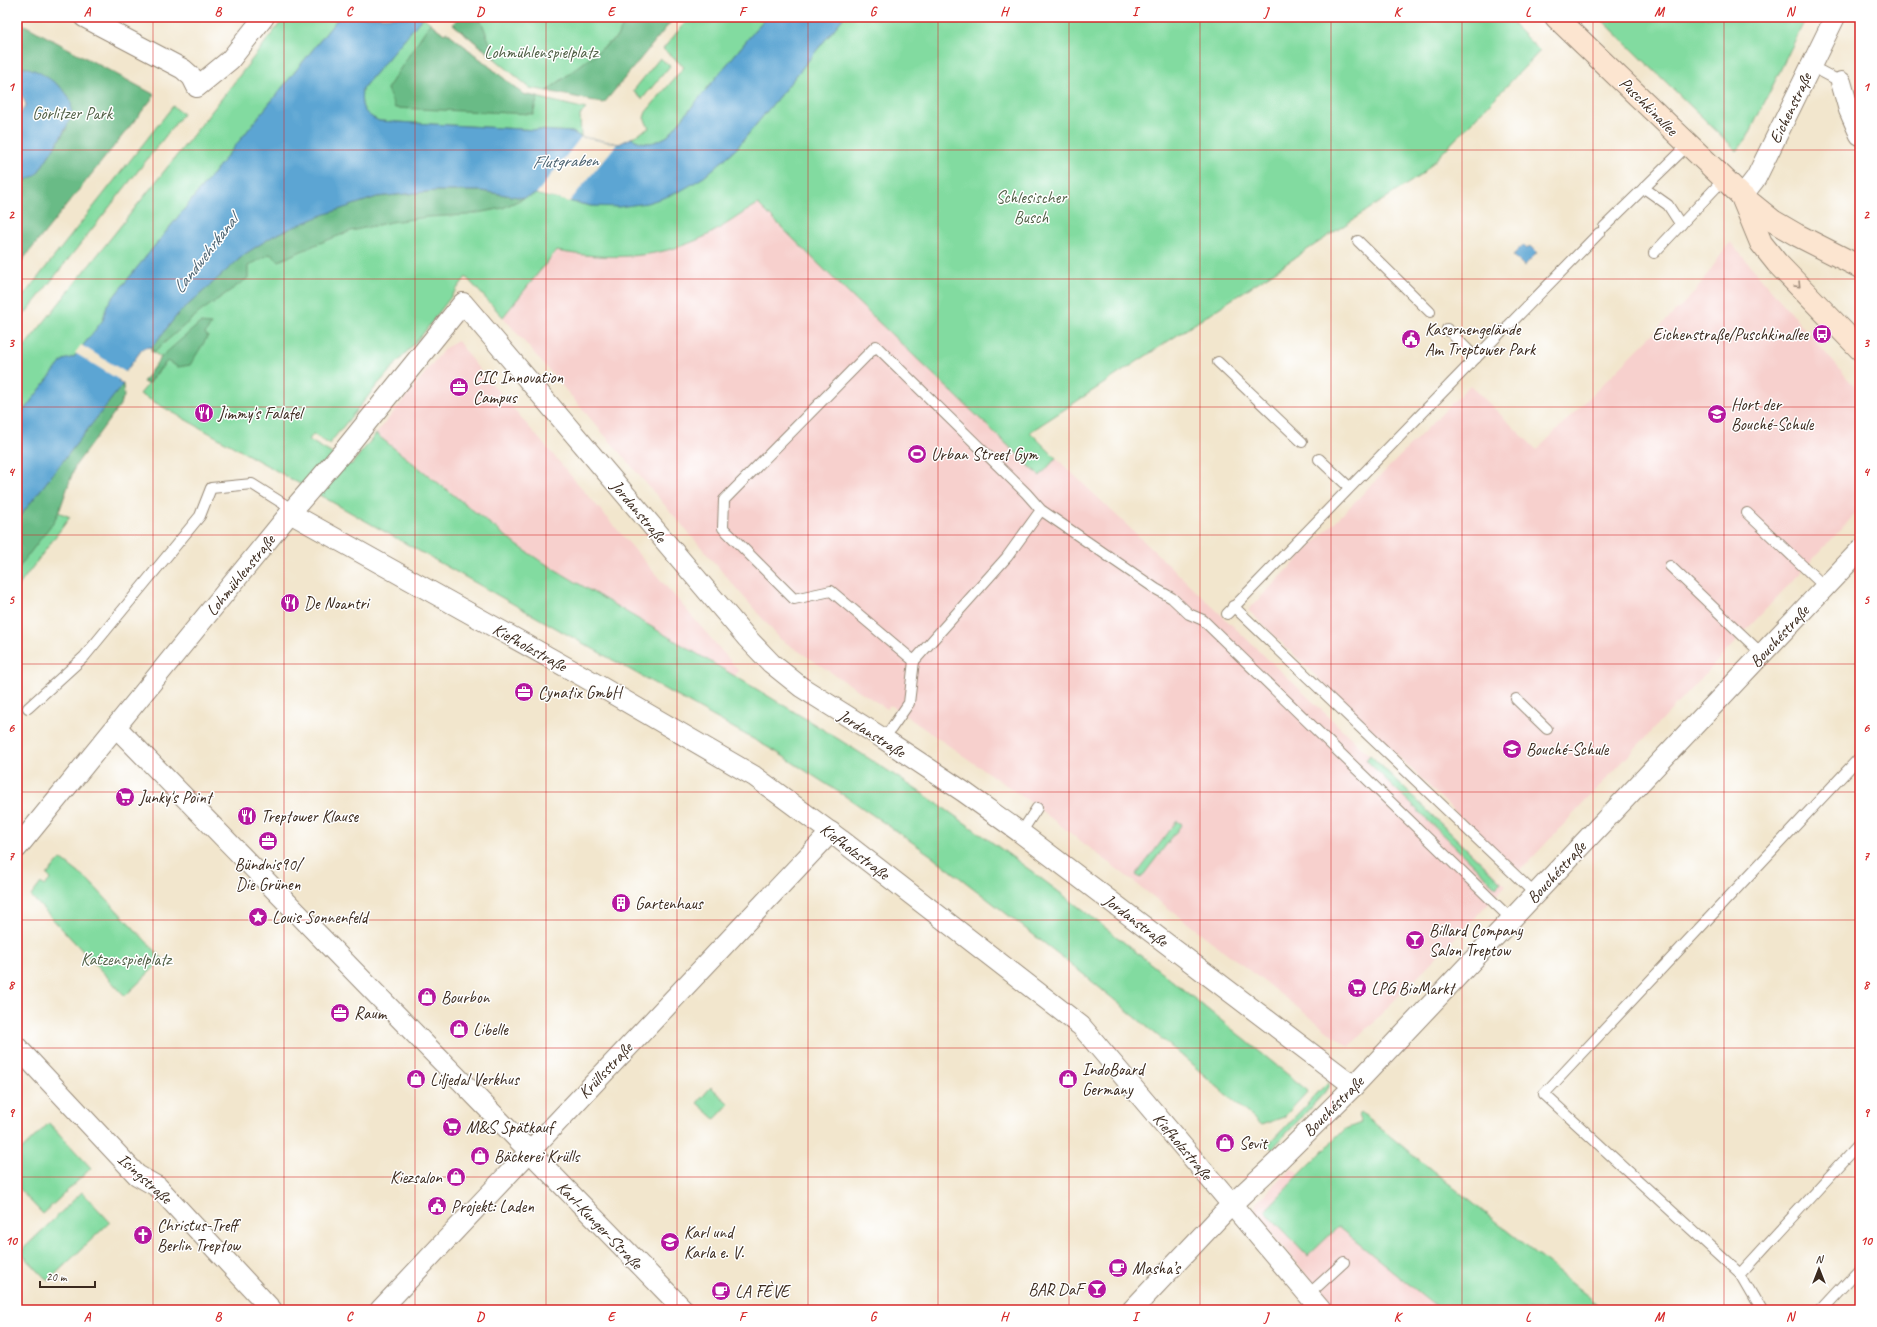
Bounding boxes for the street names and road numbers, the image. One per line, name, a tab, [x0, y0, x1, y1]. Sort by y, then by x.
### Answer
street label: Eichenstraße	[1764, 68, 1817, 147]
street label: Puschkinallee	[1615, 73, 1683, 141]
street label: Jordanstraße	[606, 475, 672, 548]
street label: Lohmühlenstraße	[201, 529, 280, 620]
street label: Bouchéstraße	[1745, 600, 1815, 672]
street label: Kiefholzstraße	[489, 619, 572, 677]
street label: Jordanstraße	[833, 704, 910, 763]
street label: Kiefholzstraße	[816, 819, 895, 885]
street label: Bouchéstraße	[1522, 836, 1592, 908]
street label: Jordanstraße	[1099, 889, 1173, 952]
street label: Krüllsstraße	[574, 1037, 638, 1103]
street label: Bouchéstraße	[1298, 1070, 1369, 1141]
street label: Kiefholzstraße	[1148, 1108, 1218, 1185]
street label: Isingstraße	[113, 1149, 177, 1209]
street label: Karl-Kunger-Straße	[552, 1177, 648, 1275]

